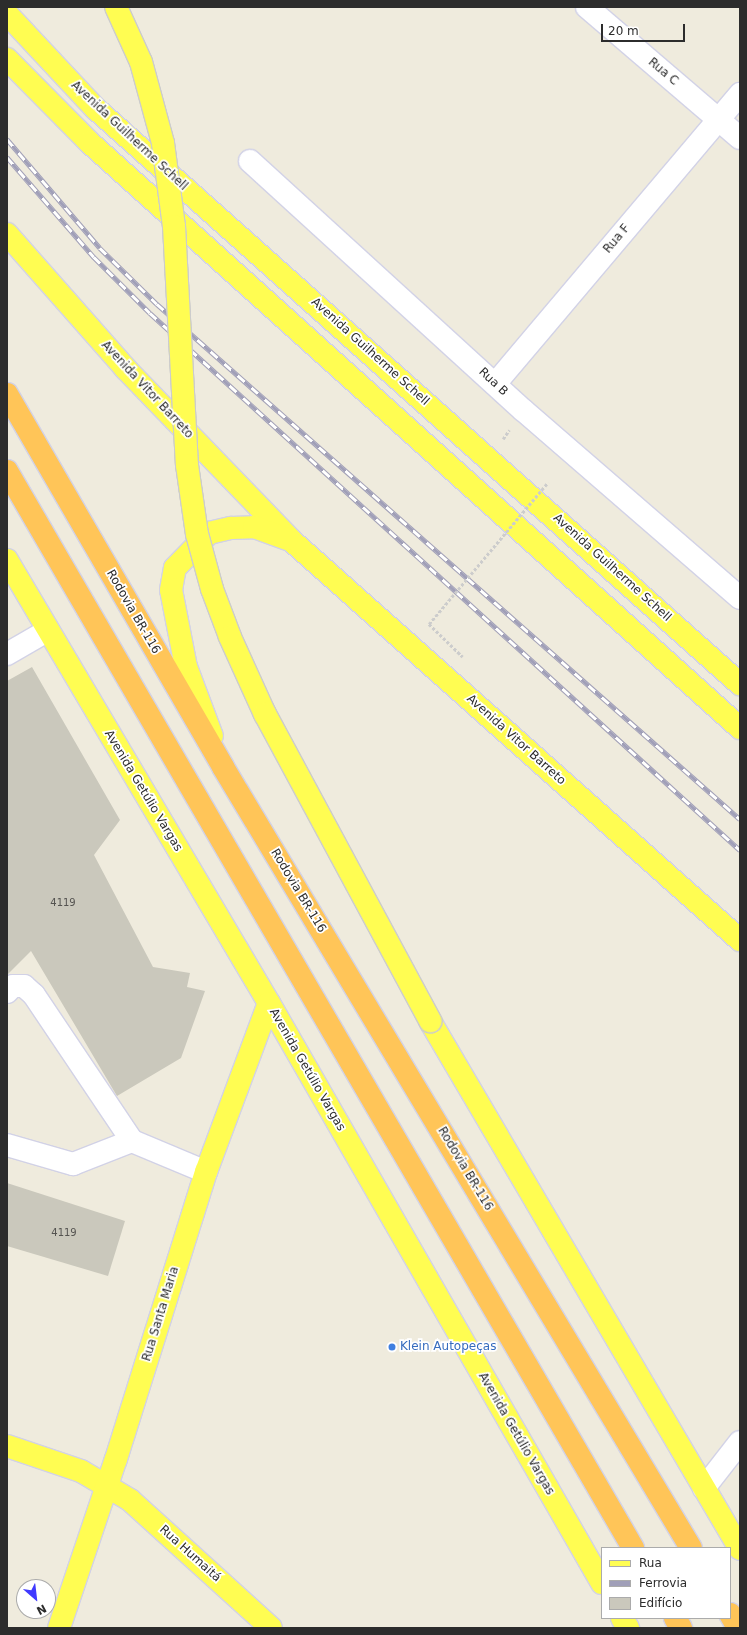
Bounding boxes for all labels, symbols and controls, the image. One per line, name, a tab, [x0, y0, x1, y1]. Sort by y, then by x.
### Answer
scale bar	[603, 16, 687, 42]
text: 20 m	[608, 24, 639, 38]
street label: Rua C	[645, 55, 681, 89]
street label: Avenida Guilherme Schell	[68, 78, 190, 194]
street label: Rua F	[601, 222, 633, 256]
street label: Avenida Guilherme Schell	[308, 295, 432, 409]
street label: Avenida Vitor Barreto	[98, 338, 196, 442]
street label: Rua B	[475, 365, 511, 399]
street label: Avenida Guilherme Schell	[550, 511, 674, 625]
street label: Rodovia BR-116	[103, 567, 163, 657]
street label: Avenida Vitor Barreto	[464, 692, 568, 788]
street label: Avenida Getúlio Vargas	[101, 728, 185, 854]
street label: Rodovia BR-116	[267, 847, 329, 935]
house number: 4119	[50, 897, 76, 909]
street label: Avenida Getúlio Vargas	[266, 1006, 348, 1134]
street label: Rodovia BR-116	[434, 1125, 496, 1213]
house number: 4119	[51, 1227, 77, 1239]
street label: Rua Santa Maria	[140, 1265, 182, 1363]
place label: Klein Autopeças	[400, 1340, 496, 1354]
marker: Klein Autopeças	[387, 1342, 397, 1352]
street label: Avenida Getúlio Vargas	[475, 1370, 557, 1498]
street label: Rua Humaitá	[156, 1523, 224, 1585]
legend	[601, 1547, 731, 1619]
text: Rua	[639, 1556, 662, 1570]
text: Ferrovia	[639, 1576, 687, 1590]
north arrow	[16, 1579, 56, 1619]
text: Edifício	[639, 1596, 682, 1610]
text: N	[34, 1601, 49, 1617]

